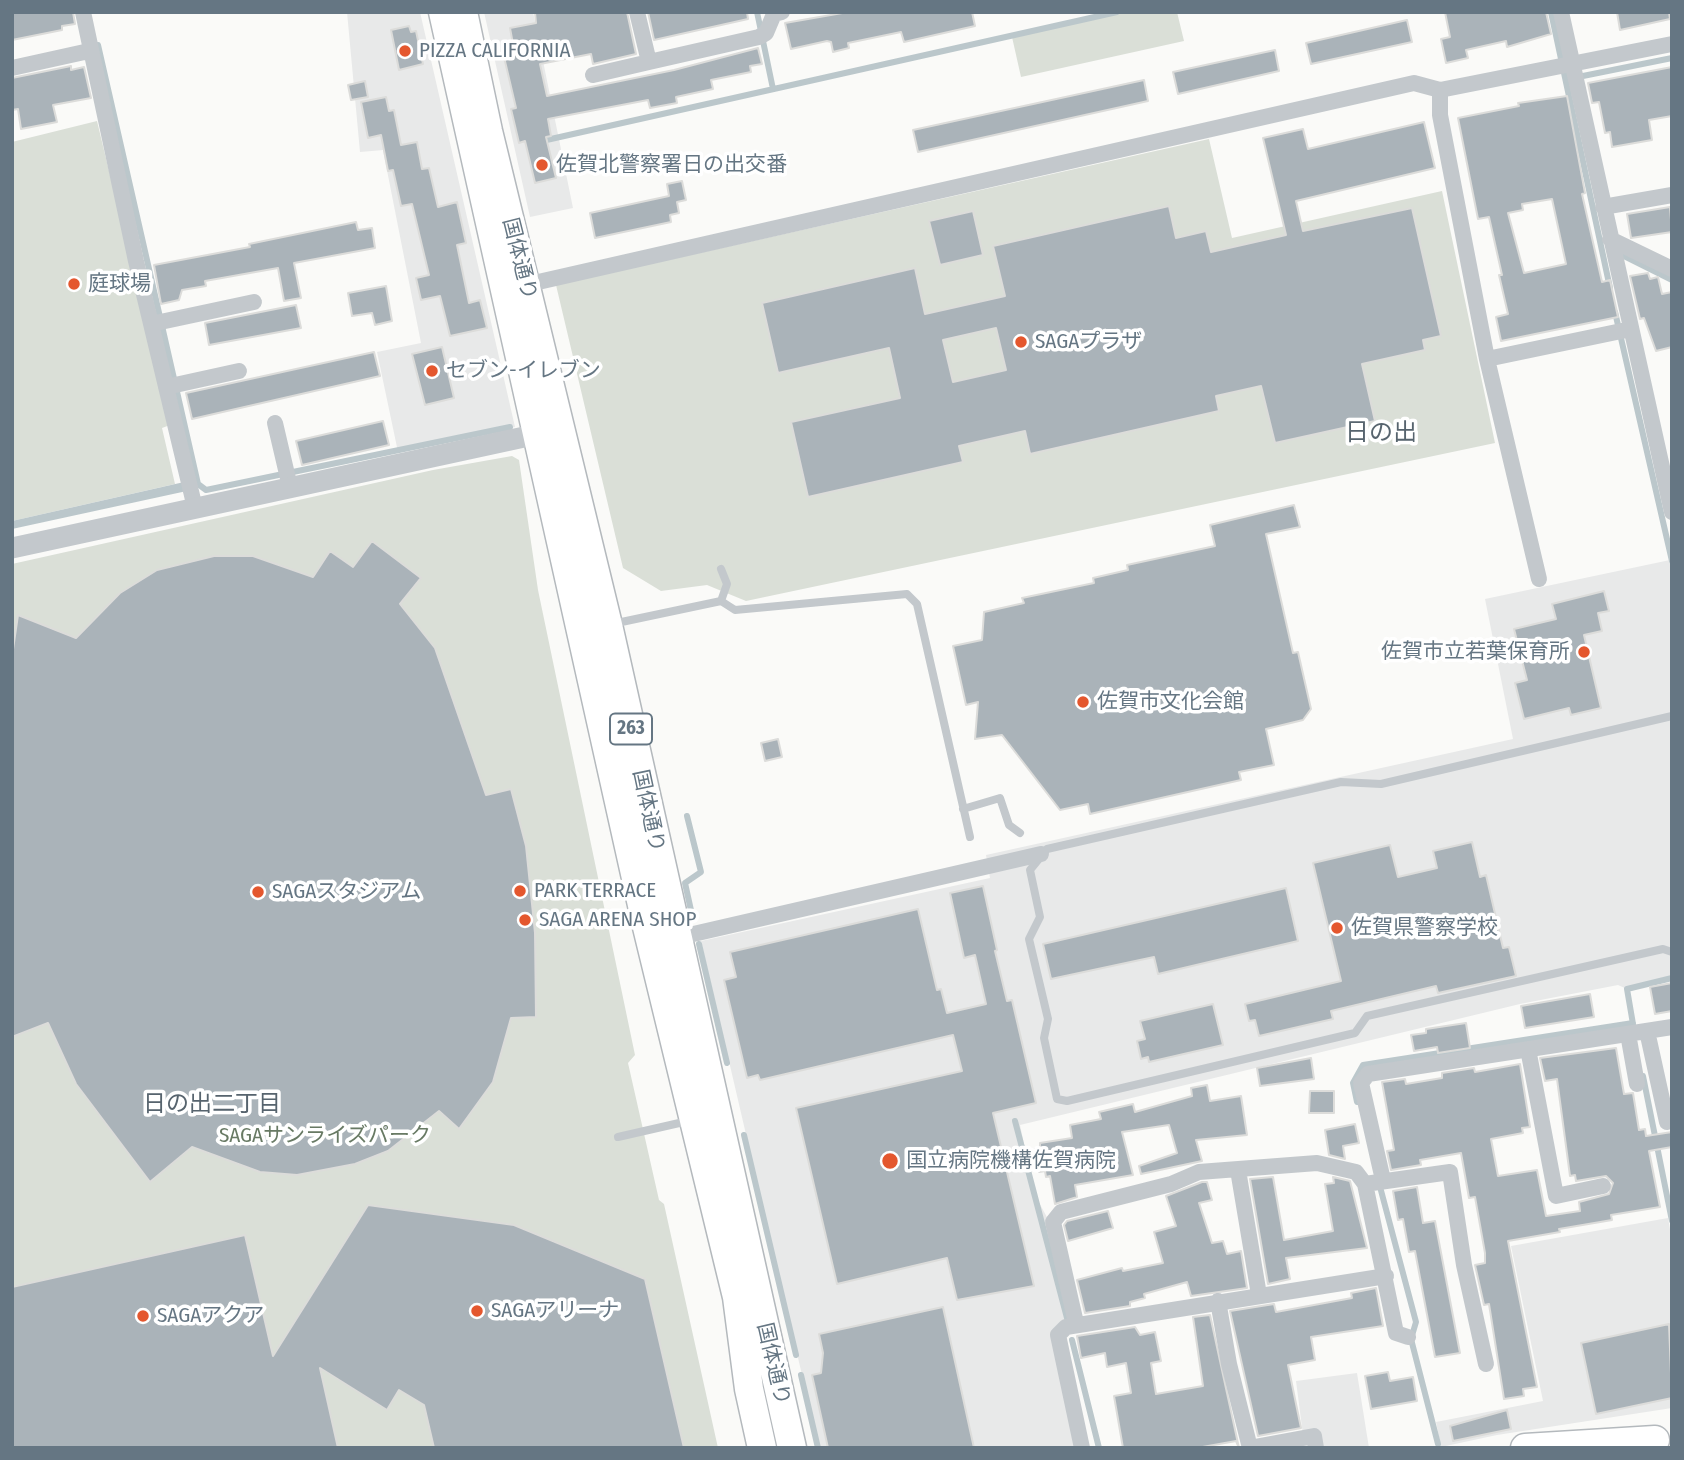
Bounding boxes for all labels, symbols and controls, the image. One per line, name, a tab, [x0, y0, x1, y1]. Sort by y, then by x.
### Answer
place label: PIZZA CALIFORNIA	[419, 38, 570, 64]
marker: PIZZA CALIFORNIA	[397, 43, 413, 59]
place label: 佐賀北警察署日の出交番	[556, 152, 787, 178]
marker: 佐賀北警察署日の出交番	[534, 157, 550, 173]
street label: 国体通り	[497, 215, 541, 303]
place label: 庭球場	[88, 271, 151, 297]
marker: 庭球場	[66, 276, 82, 292]
place label: SAGAプラザ	[1035, 329, 1142, 355]
marker: SAGAプラザ	[1013, 334, 1029, 350]
place label: セブン-イレブン	[446, 358, 601, 384]
marker: セブン-イレブン	[424, 363, 440, 379]
district label: 日の出	[1345, 419, 1417, 447]
place label: 佐賀市立若葉保育所	[1381, 639, 1570, 665]
marker: 佐賀市立若葉保育所	[1576, 644, 1592, 660]
place label: 佐賀市文化会館	[1097, 689, 1244, 715]
marker: 佐賀市文化会館	[1075, 694, 1091, 710]
road number: 263	[610, 714, 652, 744]
street label: 国体通り	[627, 767, 669, 855]
place label: PARK TERRACE	[534, 878, 656, 904]
place label: SAGAスタジアム	[272, 879, 421, 905]
marker: PARK TERRACE	[512, 883, 528, 899]
marker: SAGAスタジアム	[250, 884, 266, 900]
place label: SAGA ARENA SHOP	[539, 907, 697, 933]
marker: SAGA ARENA SHOP	[517, 912, 533, 928]
place label: 佐賀県警察学校	[1351, 915, 1498, 941]
marker: 佐賀県警察学校	[1329, 920, 1345, 936]
district label: 日の出二丁目	[143, 1091, 281, 1119]
park label: SAGAサンライズパーク	[219, 1123, 431, 1149]
place label: 国立病院機構佐賀病院	[906, 1148, 1116, 1174]
marker: 国立病院機構佐賀病院	[880, 1151, 900, 1171]
place label: SAGAアリーナ	[491, 1298, 619, 1324]
place label: SAGAアクア	[157, 1303, 264, 1329]
marker: SAGAアリーナ	[469, 1303, 485, 1319]
marker: SAGAアクア	[135, 1308, 151, 1324]
street label: 国体通り	[751, 1320, 795, 1408]

